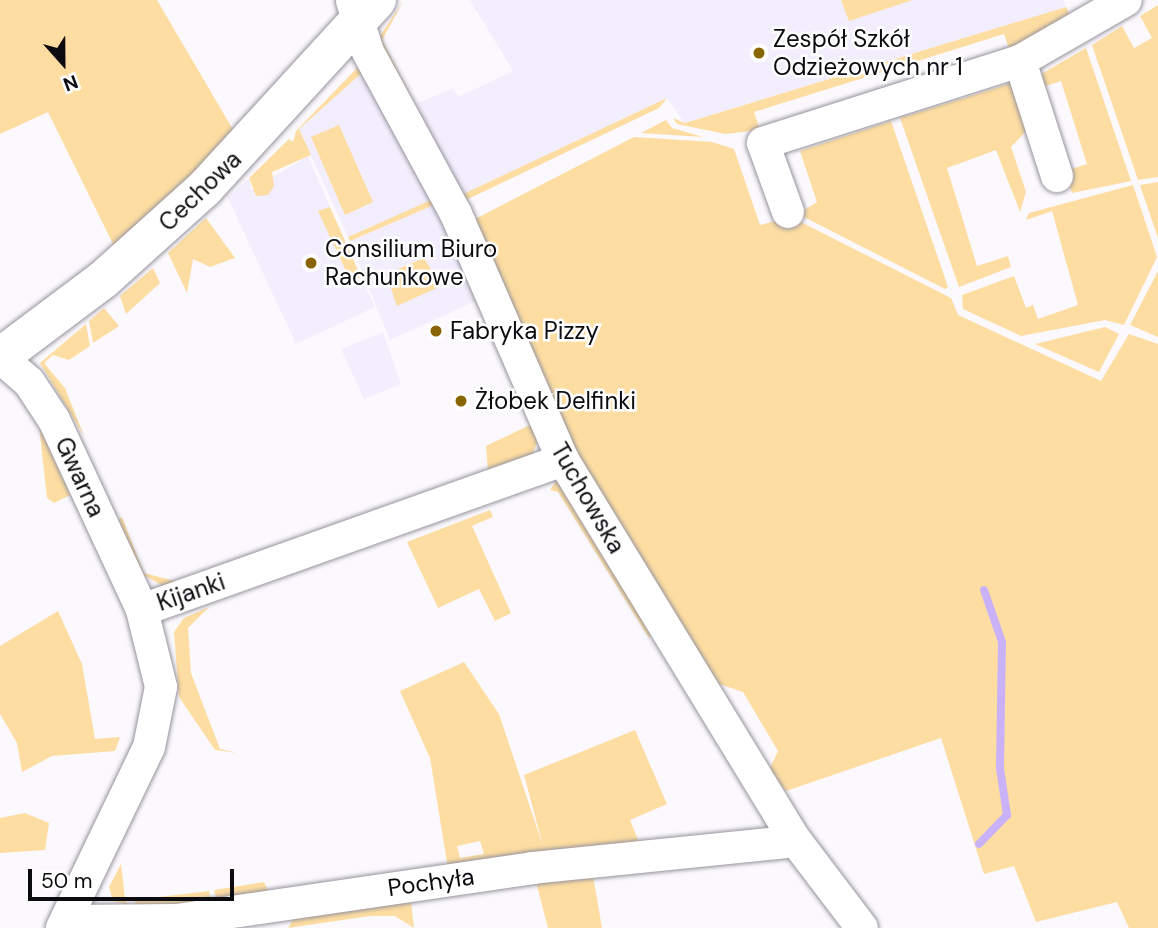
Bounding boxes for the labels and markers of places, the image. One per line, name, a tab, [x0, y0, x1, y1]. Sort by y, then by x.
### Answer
place label: Zespół Szkół Odzieżowych nr 1	[773, 25, 963, 81]
marker: Zespół Szkół Odzieżowych nr 1	[751, 45, 767, 61]
place label: Consilium Biuro Rachunkowe	[325, 235, 497, 291]
marker: Consilium Biuro Rachunkowe	[303, 255, 319, 271]
place label: Fabryka Pizzy	[450, 317, 599, 345]
marker: Fabryka Pizzy	[428, 323, 444, 339]
place label: Żłobek Delfinki	[475, 387, 636, 415]
marker: Żłobek Delfinki	[453, 393, 469, 409]

